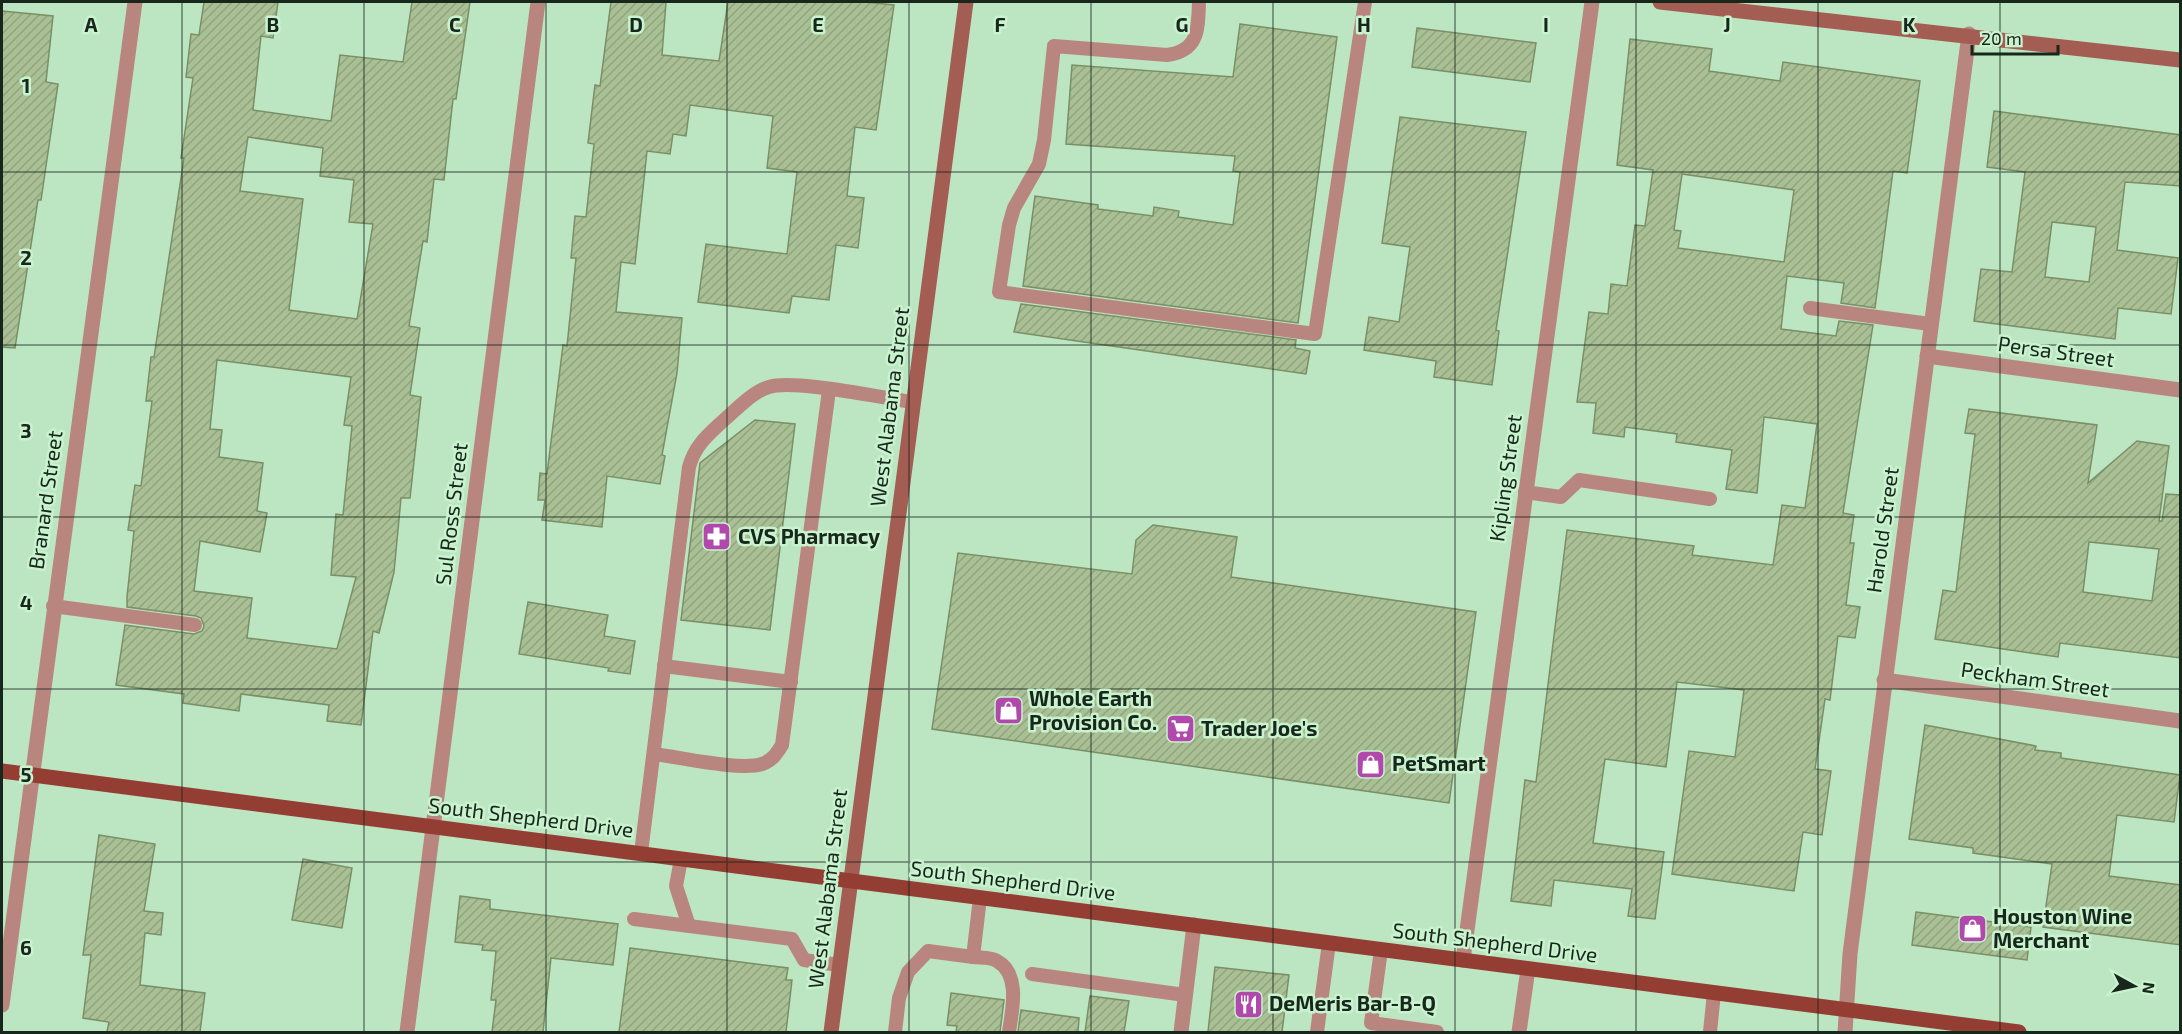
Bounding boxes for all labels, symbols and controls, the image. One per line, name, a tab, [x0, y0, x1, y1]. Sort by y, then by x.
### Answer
text: A	[84, 12, 98, 36]
text: B	[267, 12, 279, 36]
text: C	[449, 12, 461, 36]
text: D	[629, 12, 643, 36]
text: E	[812, 12, 824, 36]
text: F	[994, 12, 1006, 36]
text: G	[1176, 12, 1188, 36]
text: H	[1357, 12, 1371, 36]
text: I	[1543, 12, 1549, 36]
text: J	[1723, 12, 1731, 36]
text: K	[1903, 12, 1916, 36]
scale bar	[1972, 18, 2058, 56]
text: 20 m	[1981, 27, 2022, 49]
text: 1	[22, 73, 30, 97]
text: 2	[20, 245, 32, 269]
street label: West Alabama Street	[864, 306, 913, 508]
street label: Persa Street	[1996, 330, 2116, 371]
street label: Kipling Street	[1483, 413, 1526, 543]
text: 3	[20, 418, 32, 442]
street label: Branard Street	[22, 429, 67, 571]
street label: Sul Ross Street	[429, 441, 472, 586]
street label: Harold Street	[1860, 465, 1903, 594]
pharmacy icon: CVS Pharmacy	[701, 521, 733, 553]
place label: CVS Pharmacy	[738, 523, 880, 549]
text: 4	[20, 590, 33, 614]
street label: Peckham Street	[1959, 656, 2111, 701]
place label: Whole Earth Provision Co.	[1029, 685, 1157, 734]
shop icon: Whole Earth Provision Co.	[992, 695, 1024, 727]
supermarket icon: Trader Joe's	[1164, 713, 1196, 745]
place label: Trader Joe's	[1201, 715, 1317, 740]
shop icon: PetSmart	[1355, 748, 1387, 780]
place label: PetSmart	[1392, 750, 1486, 775]
text: 5	[20, 762, 32, 786]
street label: West Alabama Street	[802, 788, 851, 990]
street label: South Shepherd Drive	[427, 792, 635, 841]
street label: South Shepherd Drive	[909, 855, 1117, 904]
place label: Houston Wine Merchant	[1993, 903, 2132, 952]
shop icon: Houston Wine Merchant	[1956, 913, 1988, 945]
street label: South Shepherd Drive	[1391, 917, 1599, 966]
text: 6	[20, 935, 32, 959]
north arrow	[2104, 956, 2164, 1016]
text: N	[2139, 981, 2160, 995]
restaurant icon: DeMeris Bar-B-Q	[1232, 988, 1264, 1020]
place label: DeMeris Bar-B-Q	[1269, 990, 1436, 1016]

